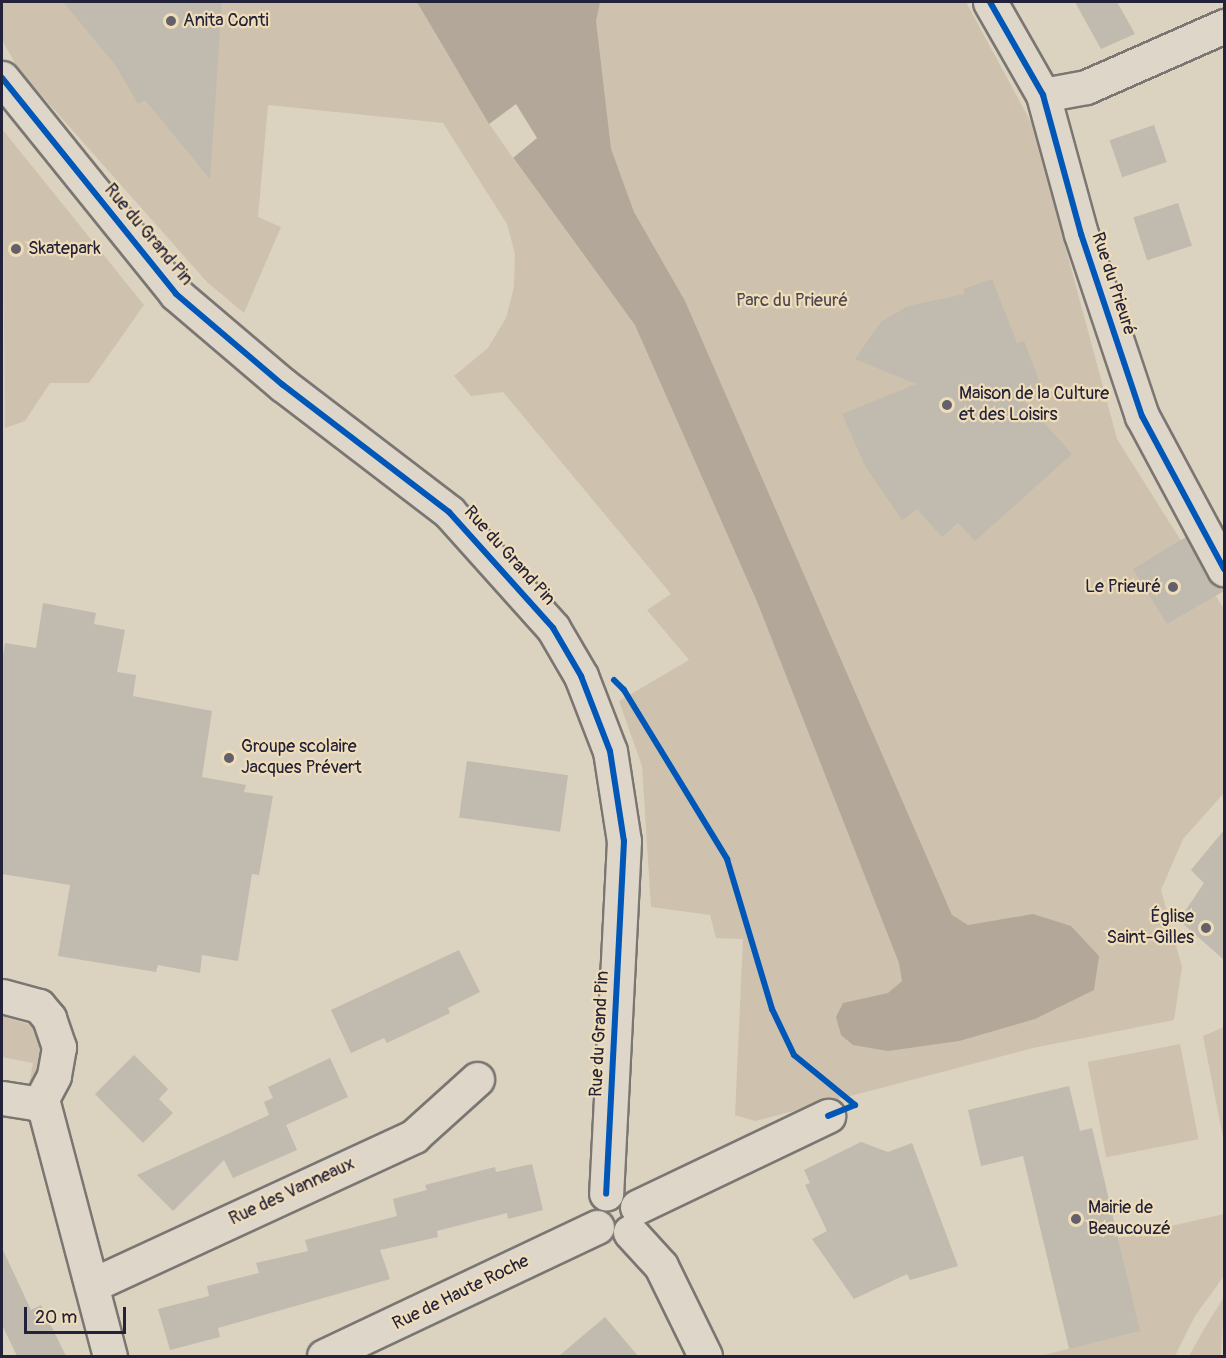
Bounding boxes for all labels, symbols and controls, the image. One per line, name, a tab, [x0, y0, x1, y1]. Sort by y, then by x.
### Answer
place label: Anita Conti	[183, 10, 269, 32]
marker: Anita Conti	[164, 14, 178, 28]
street label: Rue du Grand Pin	[99, 180, 197, 290]
street label: Rue du Prieuré	[1086, 230, 1140, 338]
place label: Skatepark	[28, 238, 101, 260]
marker: Skatepark	[9, 242, 23, 256]
park label: Parc du Prieuré	[736, 290, 848, 312]
place label: Maison de la Culture et des Loisirs	[959, 384, 1109, 426]
marker: Maison de la Culture et des Loisirs	[940, 398, 954, 412]
street label: Rue du Grand Pin	[459, 502, 559, 610]
place label: Le Prieuré	[1085, 576, 1161, 598]
marker: Le Prieuré	[1166, 580, 1180, 594]
place label: Groupe scolaire Jacques Prévert	[241, 737, 362, 780]
marker: Groupe scolaire Jacques Prévert	[222, 751, 236, 765]
place label: Église Saint-Gilles	[1107, 907, 1194, 950]
marker: Église Saint-Gilles	[1199, 921, 1213, 935]
street label: Rue du Grand Pin	[586, 970, 614, 1098]
street label: Rue des Vanneaux	[226, 1153, 358, 1231]
place label: Mairie de Beaucouzé	[1088, 1198, 1171, 1240]
marker: Mairie de Beaucouzé	[1069, 1212, 1083, 1226]
street label: Rue de Haute Roche	[389, 1251, 533, 1335]
scale bar	[27, 1295, 129, 1333]
text: 20 m	[35, 1306, 77, 1329]

